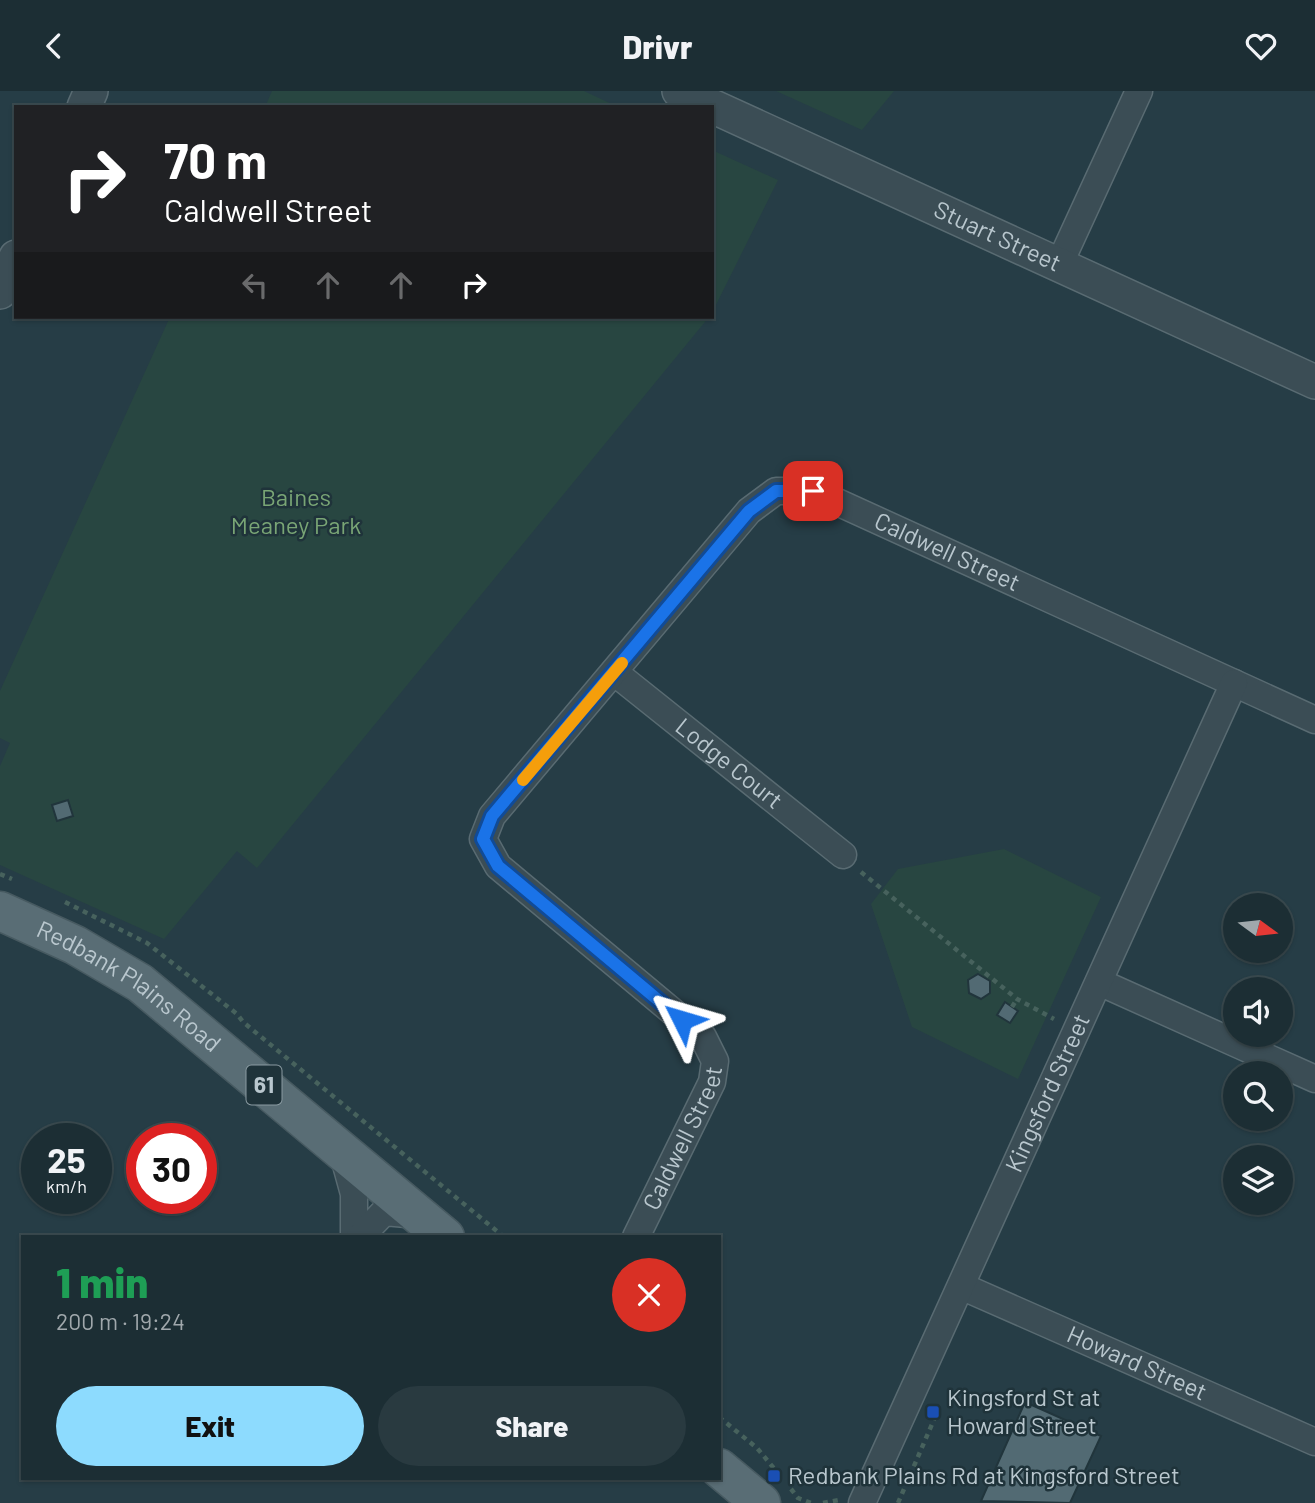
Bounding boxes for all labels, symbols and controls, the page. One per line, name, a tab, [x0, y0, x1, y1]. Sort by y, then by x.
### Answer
icon: back	[35, 27, 73, 65]
text: Drivr	[622, 27, 693, 65]
icon: heart	[1242, 27, 1280, 65]
text: 70 m	[164, 130, 267, 189]
icon: right	[49, 133, 140, 224]
text: Caldwell Street	[164, 190, 372, 228]
street label: Stuart Street	[930, 194, 1066, 277]
icon: left	[236, 266, 274, 304]
icon: ahead	[309, 266, 347, 304]
icon: ahead	[382, 266, 420, 304]
icon: right	[455, 266, 493, 304]
pin	[783, 461, 843, 521]
icon: arrive	[794, 472, 832, 510]
park label: Baines Meaney Park	[231, 482, 361, 539]
street label: Caldwell Street	[870, 505, 1025, 596]
street label: Lodge Court	[670, 711, 789, 814]
north arrow	[1223, 893, 1293, 963]
map controls	[1223, 893, 1293, 1215]
street label: Redbank Plains Road	[33, 914, 227, 1057]
button: sound	[1223, 977, 1293, 1047]
position arrow	[645, 983, 719, 1057]
street label: Kingsford Street	[998, 1009, 1095, 1176]
button: search	[1223, 1061, 1293, 1131]
street label: Caldwell Street	[636, 1064, 727, 1214]
road number: 61	[246, 1065, 282, 1105]
speed limit sign: 30	[126, 1123, 217, 1214]
text: 25	[47, 1138, 86, 1180]
button: layers	[1223, 1145, 1293, 1215]
text: km/h	[46, 1175, 87, 1197]
text: 1 min	[56, 1256, 148, 1306]
button: close	[612, 1258, 686, 1332]
text: 200 m · 19:24	[56, 1307, 185, 1335]
street label: Howard Street	[1063, 1319, 1212, 1406]
place label: Kingsford St at Howard Street	[947, 1382, 1100, 1439]
button: Exit	[56, 1386, 364, 1466]
button: Share	[378, 1386, 686, 1466]
marker: Kingsford St at Howard Street	[925, 1404, 941, 1420]
place label: Redbank Plains Rd at Kingsford Street	[788, 1460, 1180, 1489]
marker: Redbank Plains Rd at Kingsford Street	[766, 1468, 782, 1484]

